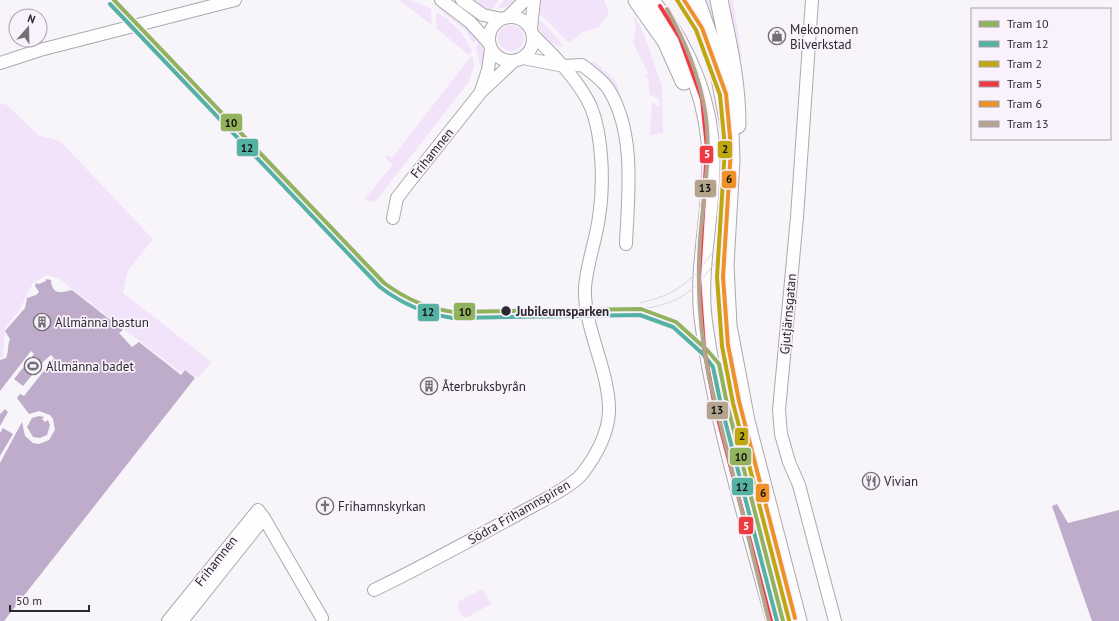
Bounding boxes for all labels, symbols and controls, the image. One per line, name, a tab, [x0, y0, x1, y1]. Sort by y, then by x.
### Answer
north arrow	[8, 8, 48, 48]
legend	[971, 8, 1111, 140]
text: N	[26, 11, 37, 26]
text: Tram 10	[1007, 16, 1049, 31]
place label: Mekonomen Bilverkstad	[790, 21, 858, 53]
shop icon: Mekonomen Bilverkstad	[767, 26, 787, 46]
text: Tram 12	[1007, 36, 1048, 51]
text: Tram 2	[1007, 56, 1042, 71]
text: Tram 5	[1007, 76, 1042, 91]
text: Tram 6	[1007, 96, 1042, 111]
line badge: 10	[220, 113, 243, 132]
text: 10	[225, 116, 237, 130]
text: Tram 13	[1007, 116, 1048, 131]
street label: Frihamnen	[407, 125, 457, 181]
line badge: 12	[236, 138, 259, 157]
line badge: 2	[717, 140, 733, 159]
text: 12	[241, 141, 253, 155]
text: 2	[722, 142, 728, 156]
line badge: 5	[699, 145, 714, 164]
text: 5	[704, 147, 710, 161]
line badge: 6	[721, 170, 737, 189]
text: 6	[726, 172, 732, 186]
line badge: 13	[694, 179, 717, 198]
text: 13	[699, 181, 711, 195]
street label: Gjutjärnsgatan	[776, 273, 800, 355]
line badge: 10	[453, 302, 476, 321]
line badge: 12	[417, 303, 440, 322]
place label: Jubileumsparken	[515, 303, 609, 320]
marker: Jubileumsparken	[499, 304, 513, 318]
text: 12	[422, 305, 434, 319]
text: 10	[459, 305, 471, 319]
building icon: Allmänna bastun	[32, 312, 52, 332]
place label: Allmänna bastun	[55, 314, 149, 331]
sports icon: Allmänna badet	[23, 356, 43, 376]
place label: Allmänna badet	[46, 358, 134, 375]
building icon: Återbruksbyrån	[419, 376, 439, 396]
place label: Återbruksbyrån	[442, 378, 526, 395]
line badge: 13	[706, 401, 729, 420]
text: 13	[711, 403, 723, 417]
line badge: 2	[734, 427, 749, 446]
text: 2	[739, 429, 745, 443]
line badge: 10	[729, 447, 752, 466]
text: 10	[735, 450, 747, 464]
restaurant icon: Vivian	[861, 471, 881, 491]
place label: Vivian	[883, 473, 918, 490]
street label: Södra Frihamnspiren	[465, 476, 573, 548]
line badge: 12	[731, 477, 754, 496]
text: 12	[736, 480, 748, 494]
line badge: 6	[755, 483, 770, 503]
text: 6	[760, 486, 766, 500]
church icon: Frihamnskyrkan	[315, 496, 335, 516]
place label: Frihamnskyrkan	[338, 498, 426, 515]
line badge: 5	[738, 516, 754, 535]
text: 5	[743, 519, 749, 533]
street label: Frihamnen	[191, 532, 241, 590]
scale bar	[10, 587, 89, 613]
text: 50 m	[16, 593, 42, 608]

